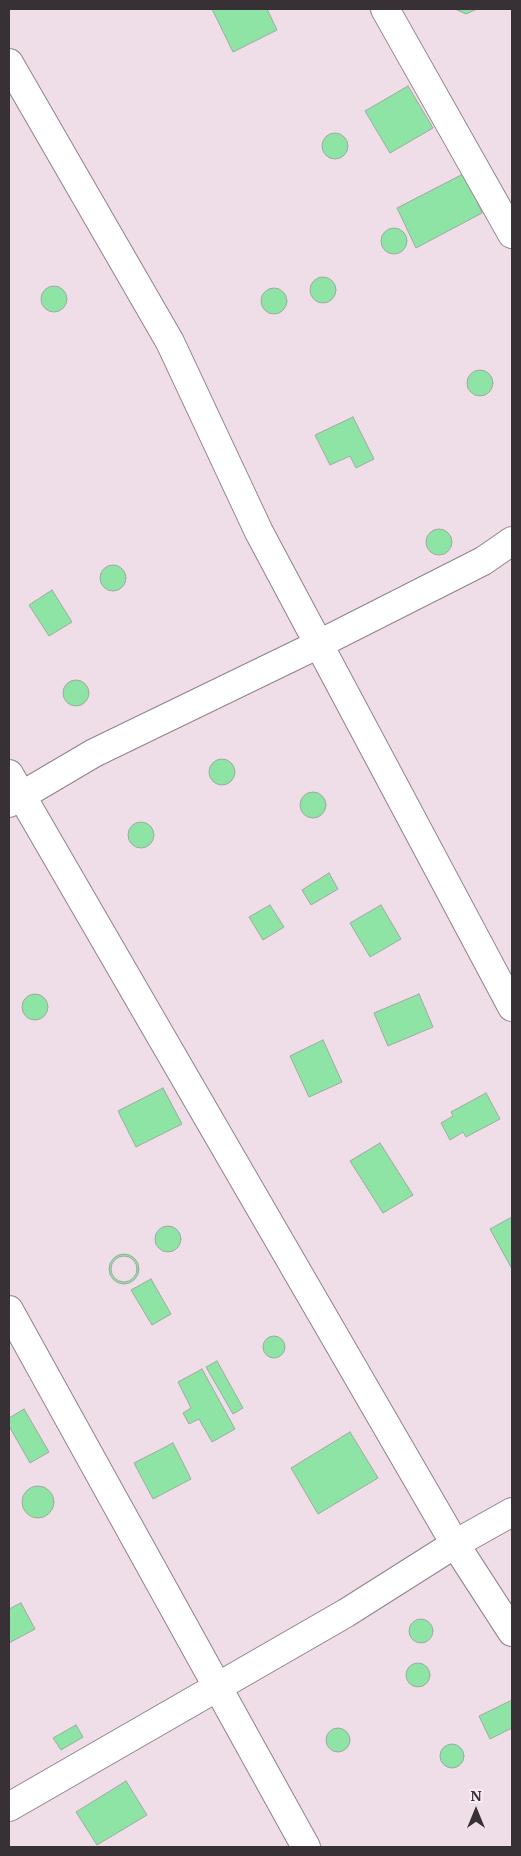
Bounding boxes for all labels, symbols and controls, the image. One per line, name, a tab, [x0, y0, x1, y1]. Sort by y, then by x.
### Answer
north arrow	[451, 1786, 501, 1836]
text: N	[470, 1787, 482, 1805]

